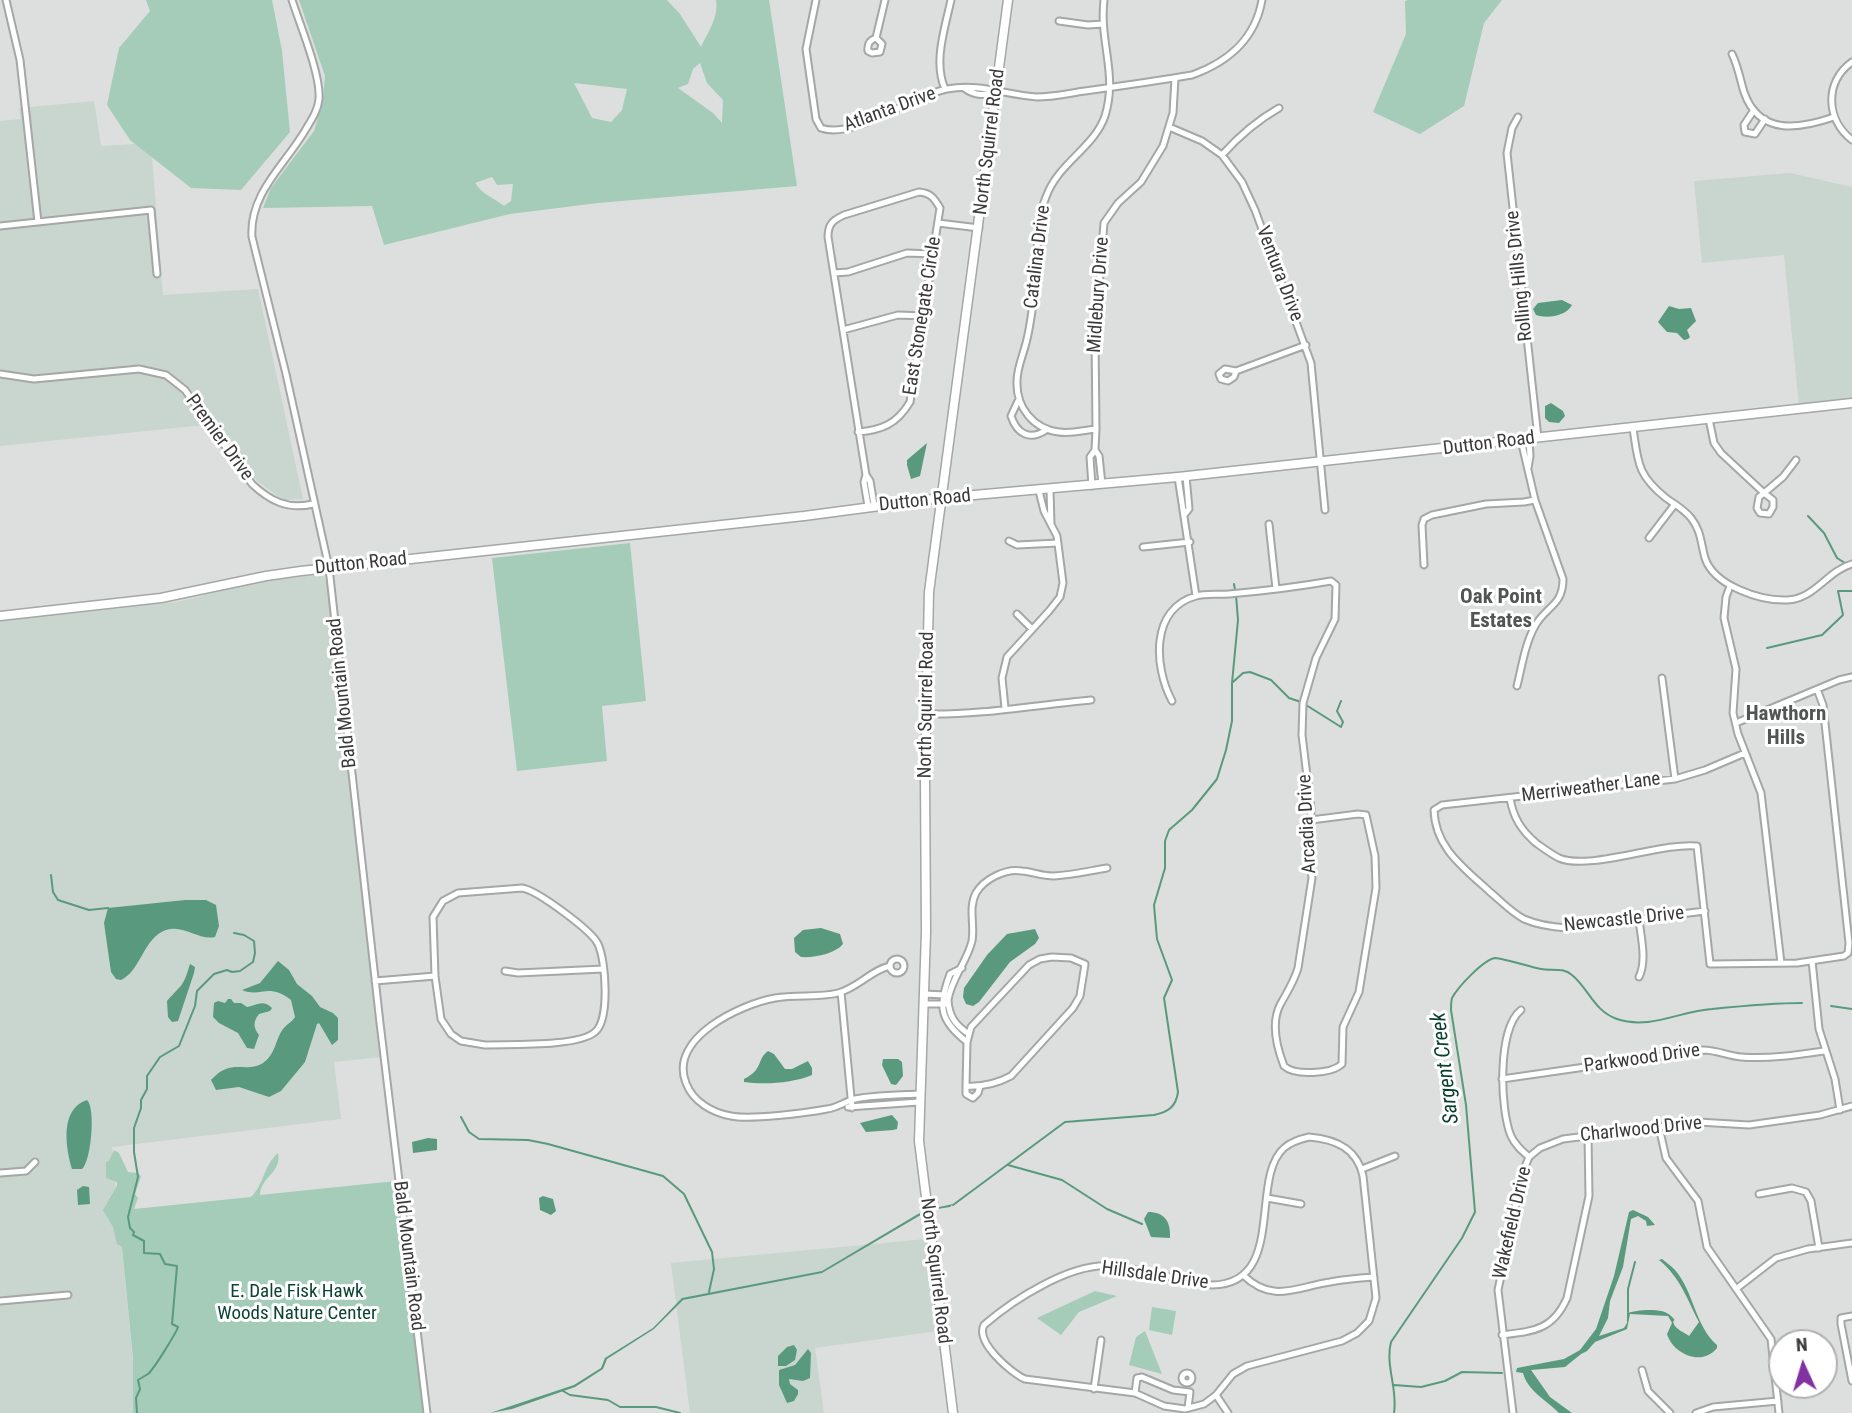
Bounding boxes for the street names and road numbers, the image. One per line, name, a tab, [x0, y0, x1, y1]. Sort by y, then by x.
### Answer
street label: North Squirrel Road	[970, 68, 1010, 216]
street label: Atlanta Drive	[841, 83, 939, 137]
street label: Catalina Drive	[1020, 204, 1056, 310]
street label: Rolling Hills Drive	[1502, 209, 1538, 343]
street label: Ventura Drive	[1250, 223, 1308, 325]
street label: East Stonegate Circle	[899, 235, 947, 397]
street label: Midlebury Drive	[1084, 236, 1114, 354]
street label: Premier Drive	[180, 391, 258, 485]
street label: Dutton Road	[1442, 427, 1536, 461]
street label: Dutton Road	[878, 485, 972, 517]
street label: Dutton Road	[314, 548, 408, 580]
street label: Bald Mountain Road	[324, 617, 362, 769]
street label: North Squirrel Road	[914, 631, 940, 779]
street label: Merriweather Lane	[1520, 768, 1662, 808]
street label: Arcadia Drive	[1294, 774, 1322, 874]
street label: Newcastle Drive	[1563, 902, 1685, 938]
street label: Parkwood Drive	[1582, 1040, 1702, 1078]
street label: Charlwood Drive	[1579, 1112, 1703, 1148]
street label: Wakefield Drive	[1489, 1164, 1537, 1282]
street label: Bald Mountain Road	[388, 1180, 428, 1332]
street label: North Squirrel Road	[915, 1197, 955, 1345]
street label: Hillsdale Drive	[1100, 1257, 1210, 1295]

